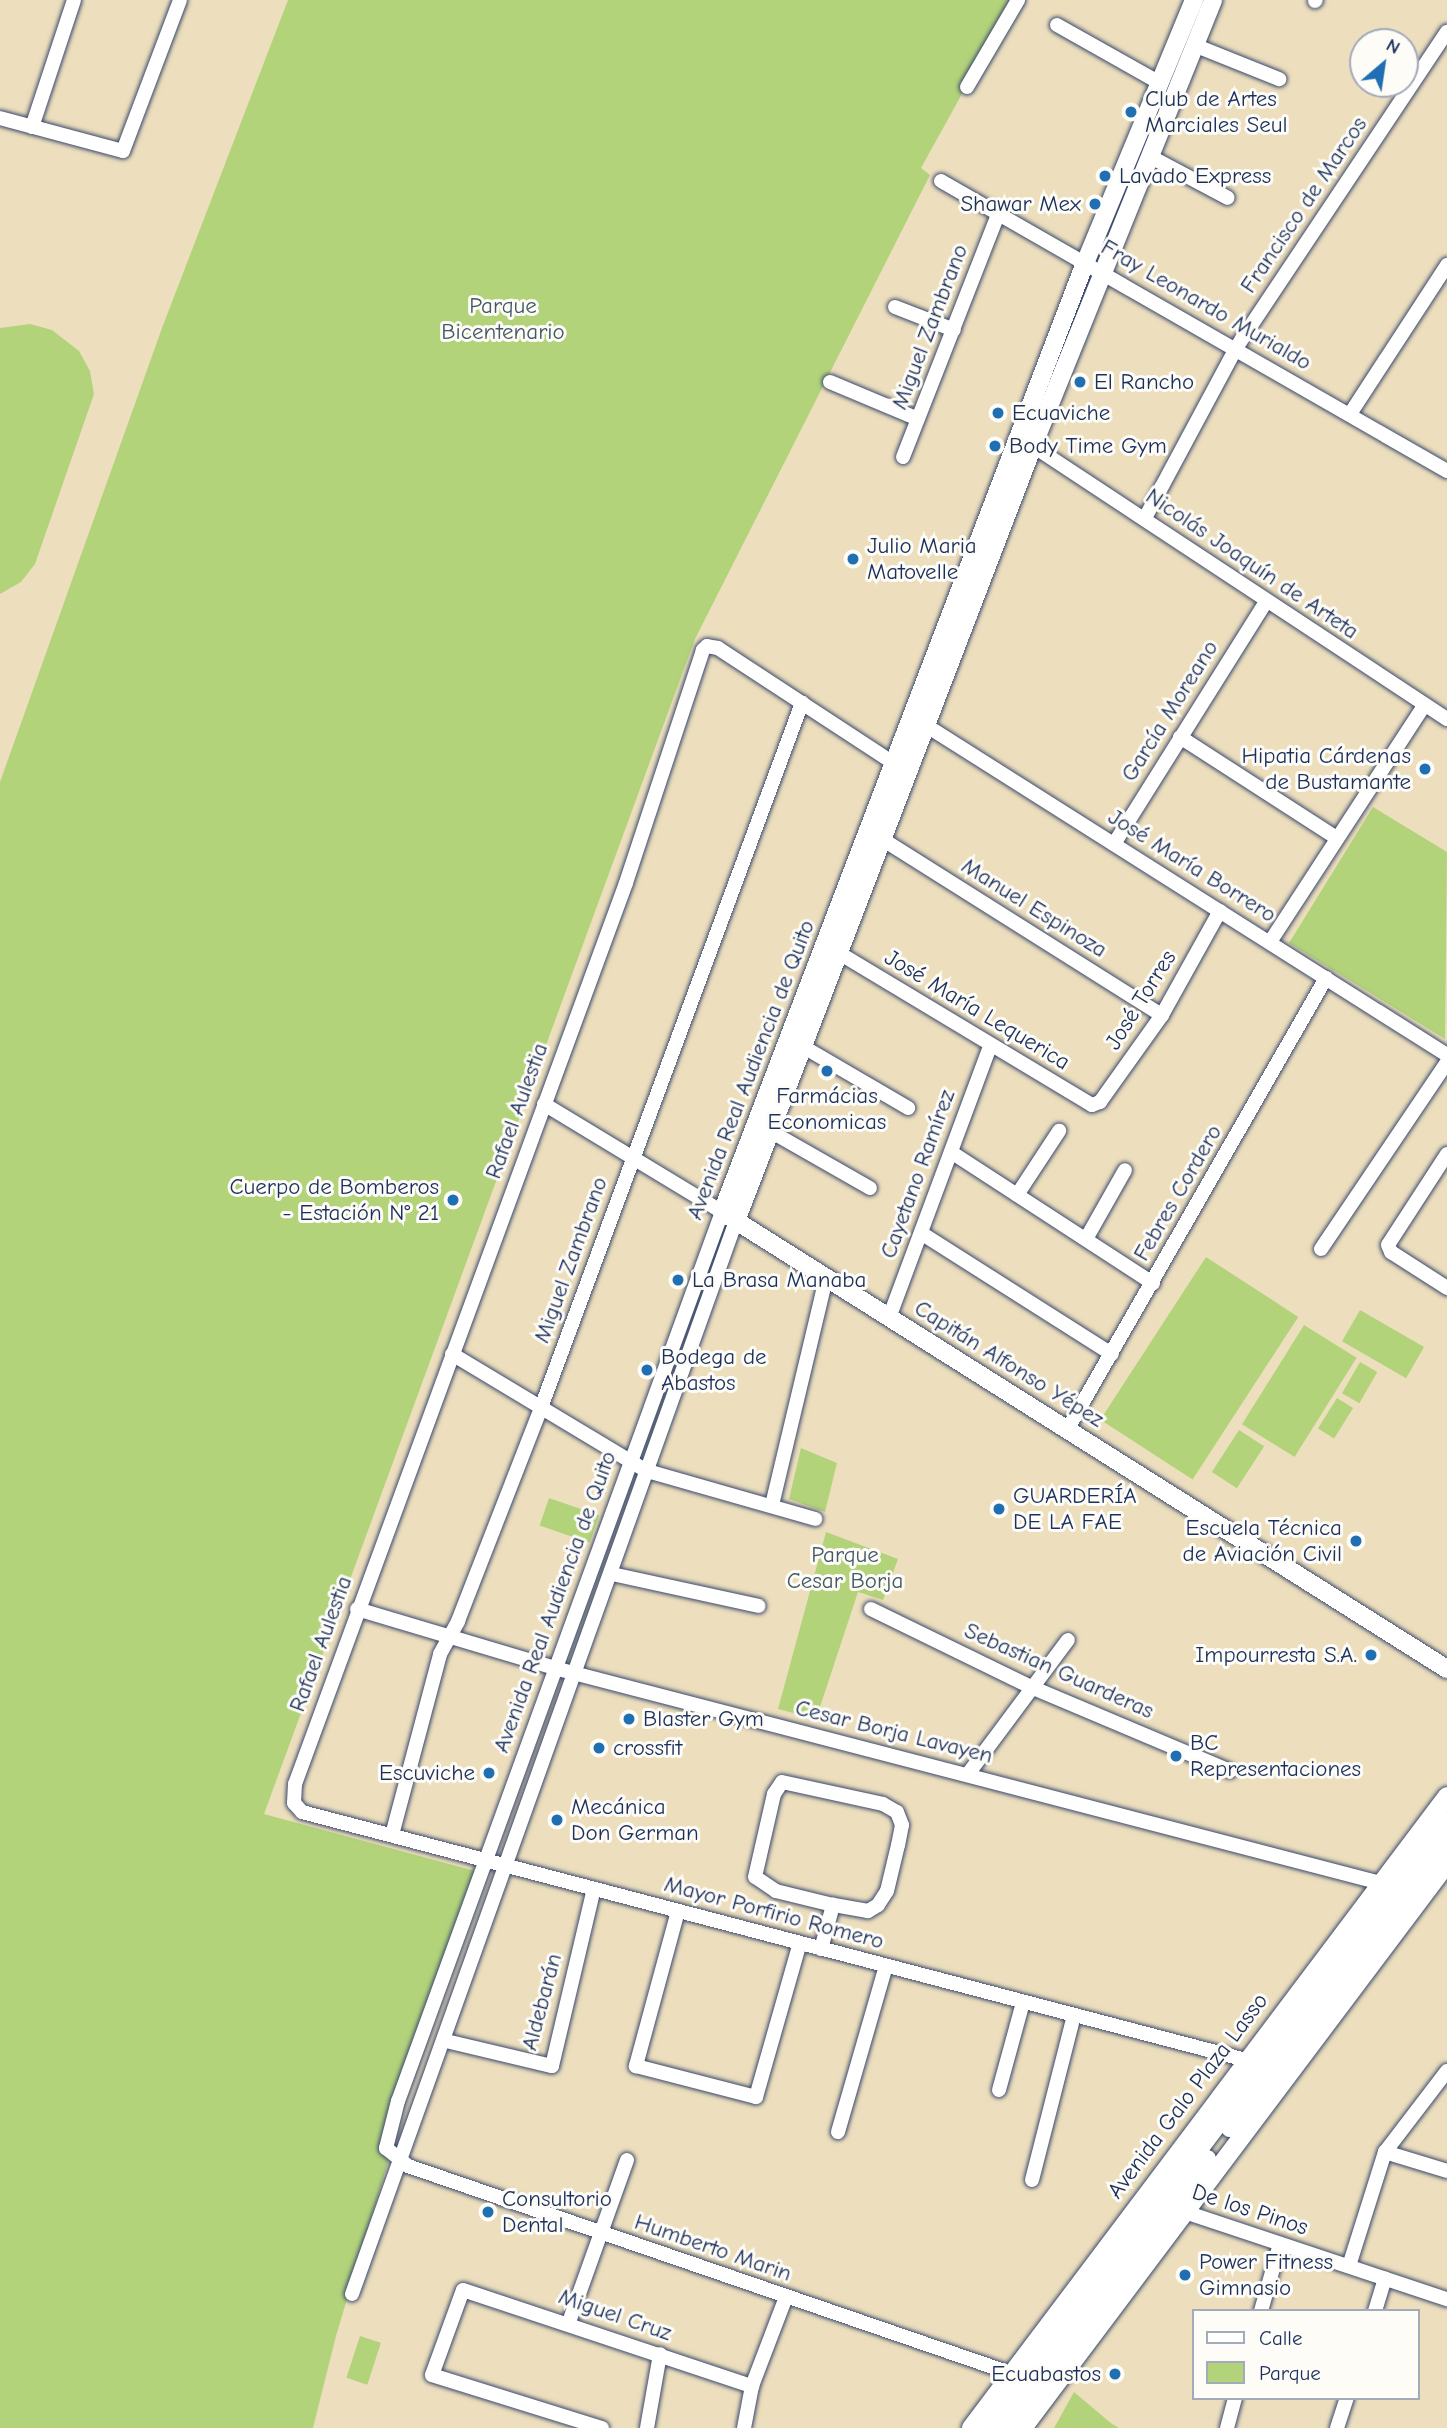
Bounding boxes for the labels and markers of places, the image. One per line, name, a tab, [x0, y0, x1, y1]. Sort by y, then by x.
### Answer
place label: Club de Artes Marciales Seul	[1145, 85, 1288, 139]
marker: Club de Artes Marciales Seul	[1123, 104, 1139, 120]
place label: Lavado Express	[1119, 162, 1271, 190]
marker: Lavado Express	[1097, 168, 1113, 184]
place label: Shawar Mex	[960, 190, 1081, 218]
marker: Shawar Mex	[1087, 196, 1103, 212]
place label: El Rancho	[1094, 368, 1194, 396]
marker: El Rancho	[1072, 374, 1088, 390]
place label: Ecuaviche	[1012, 399, 1110, 427]
marker: Ecuaviche	[990, 405, 1006, 421]
place label: Body Time Gym	[1009, 432, 1167, 460]
marker: Body Time Gym	[987, 438, 1003, 454]
place label: Julio Maria Matovelle	[867, 532, 977, 586]
marker: Julio Maria Matovelle	[845, 551, 861, 567]
place label: Hipatia Cárdenas de Bustamante	[1241, 742, 1411, 796]
marker: Hipatia Cárdenas de Bustamante	[1417, 761, 1433, 777]
marker: Farmácias Economicas	[819, 1063, 835, 1079]
place label: Farmácias Economicas	[768, 1082, 886, 1136]
place label: Cuerpo de Bomberos - Estación N° 21	[229, 1173, 439, 1227]
marker: Cuerpo de Bomberos - Estación N° 21	[445, 1192, 461, 1208]
place label: La Brasa Manaba	[692, 1266, 866, 1294]
marker: La Brasa Manaba	[670, 1272, 686, 1288]
place label: Bodega de Abastos	[661, 1343, 767, 1397]
marker: Bodega de Abastos	[639, 1362, 655, 1378]
place label: GUARDERÍA DE LA FAE	[1013, 1482, 1137, 1536]
marker: GUARDERÍA DE LA FAE	[991, 1501, 1007, 1517]
place label: Escuela Técnica de Aviación Civil	[1182, 1514, 1342, 1568]
marker: Escuela Técnica de Aviación Civil	[1348, 1533, 1364, 1549]
place label: Impourresta S.A.	[1195, 1641, 1357, 1669]
marker: Impourresta S.A.	[1363, 1647, 1379, 1663]
place label: Blaster Gym	[643, 1705, 764, 1733]
marker: Blaster Gym	[621, 1711, 637, 1727]
place label: BC Representaciones	[1190, 1729, 1361, 1783]
place label: crossfit	[613, 1734, 682, 1762]
marker: crossfit	[591, 1740, 607, 1756]
marker: BC Representaciones	[1168, 1748, 1184, 1764]
place label: Escuviche	[379, 1759, 475, 1787]
marker: Escuviche	[481, 1765, 497, 1781]
place label: Mecánica Don German	[571, 1793, 699, 1847]
marker: Mecánica Don German	[549, 1812, 565, 1828]
place label: Consultorio Dental	[502, 2185, 612, 2239]
marker: Consultorio Dental	[480, 2204, 496, 2220]
place label: Power Fitness Gimnasio	[1199, 2248, 1333, 2302]
marker: Power Fitness Gimnasio	[1177, 2267, 1193, 2283]
place label: Ecuabastos	[991, 2360, 1101, 2388]
marker: Ecuabastos	[1107, 2366, 1123, 2382]

